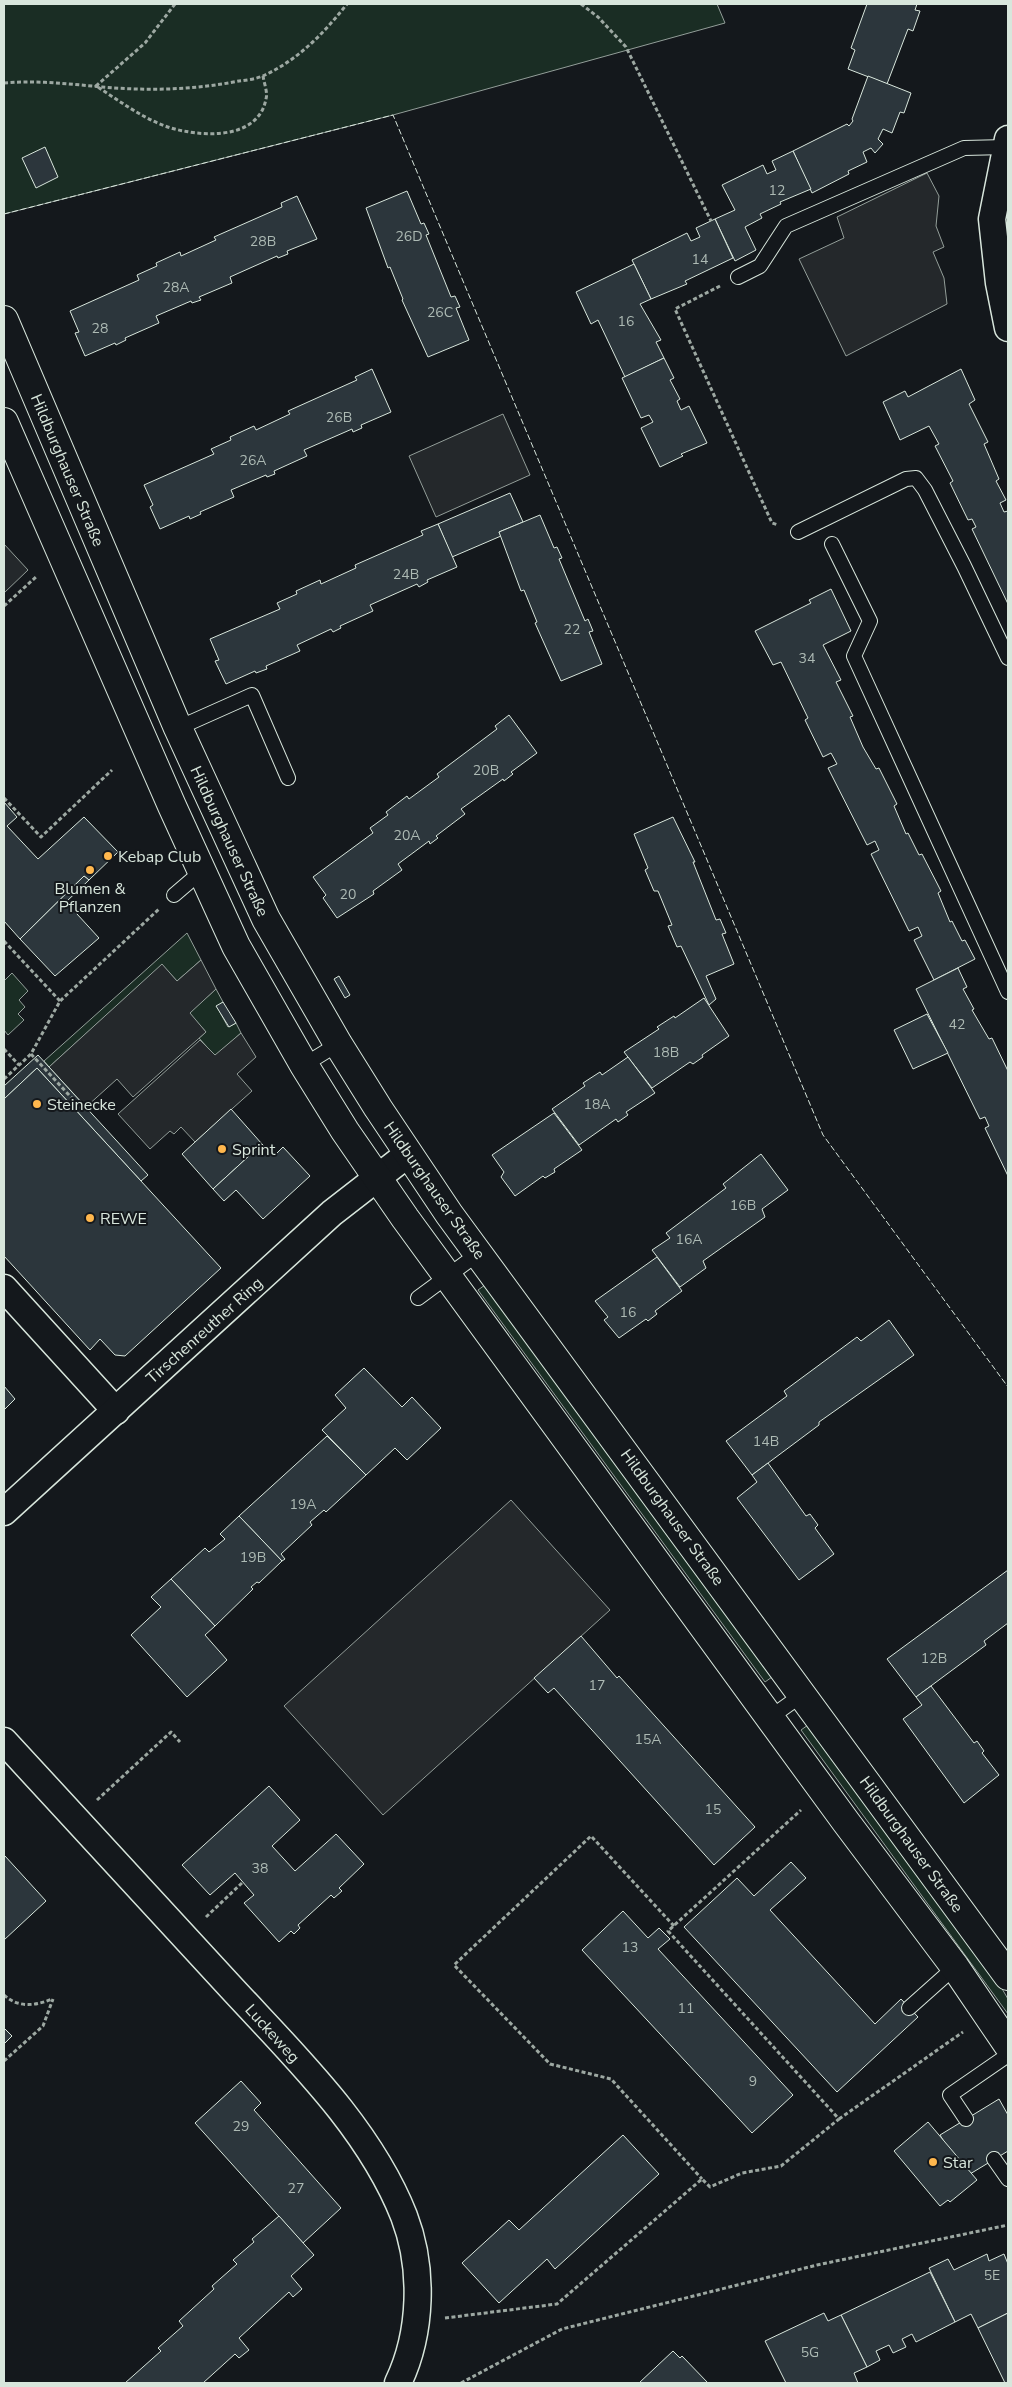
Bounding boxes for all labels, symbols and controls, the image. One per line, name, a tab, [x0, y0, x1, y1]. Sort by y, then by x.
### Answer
house number: 12	[769, 181, 785, 200]
house number: 26D	[395, 227, 423, 246]
house number: 28B	[250, 232, 276, 251]
house number: 14	[692, 250, 708, 269]
house number: 28A	[162, 278, 190, 297]
house number: 26C	[427, 303, 453, 322]
house number: 16	[618, 312, 634, 331]
house number: 28	[92, 319, 108, 338]
street label: Hildburghauser Straße	[25, 391, 109, 550]
house number: 26B	[326, 408, 352, 427]
house number: 26A	[239, 451, 267, 470]
house number: 24B	[393, 565, 419, 584]
house number: 22	[564, 620, 580, 639]
house number: 34	[799, 649, 815, 668]
house number: 20B	[473, 761, 499, 780]
street label: Hildburghauser Straße	[185, 763, 274, 920]
house number: 20A	[393, 826, 421, 845]
place label: Kebap Club	[118, 846, 201, 868]
marker: Kebap Club	[102, 850, 114, 862]
marker: Blumen & Pflanzen	[84, 864, 96, 876]
place label: Blumen & Pflanzen	[54, 878, 126, 918]
house number: 20	[340, 885, 356, 904]
house number: 42	[949, 1015, 965, 1034]
house number: 18B	[653, 1043, 679, 1062]
place label: Steinecke	[47, 1094, 116, 1116]
house number: 18A	[583, 1095, 611, 1114]
marker: Steinecke	[31, 1098, 43, 1110]
street label: Hildburghauser Straße	[378, 1117, 490, 1264]
place label: Sprint	[232, 1139, 276, 1161]
marker: Sprint	[216, 1143, 228, 1155]
house number: 16B	[730, 1196, 756, 1215]
place label: REWE	[100, 1208, 147, 1230]
marker: REWE	[84, 1212, 96, 1224]
house number: 16A	[675, 1230, 703, 1249]
street label: Tirschenreuther Ring	[142, 1272, 268, 1389]
house number: 16	[620, 1303, 636, 1322]
house number: 14B	[753, 1432, 779, 1451]
street label: Hildburghauser Straße	[615, 1445, 729, 1590]
house number: 19A	[289, 1495, 317, 1514]
house number: 19B	[240, 1548, 266, 1567]
house number: 12B	[921, 1649, 947, 1668]
house number: 17	[589, 1676, 605, 1695]
house number: 15A	[634, 1730, 662, 1749]
street label: Hildburghauser Straße	[854, 1772, 968, 1917]
house number: 15	[705, 1800, 721, 1819]
house number: 38	[252, 1859, 268, 1878]
house number: 13	[622, 1938, 638, 1957]
street label: Luckeweg	[240, 1999, 305, 2068]
house number: 11	[678, 1999, 694, 2018]
house number: 9	[749, 2072, 757, 2091]
house number: 29	[233, 2117, 249, 2136]
place label: Star	[943, 2152, 973, 2174]
marker: Star	[927, 2156, 939, 2168]
house number: 27	[288, 2179, 304, 2198]
house number: 5E	[984, 2266, 1000, 2285]
house number: 5G	[801, 2343, 819, 2362]

